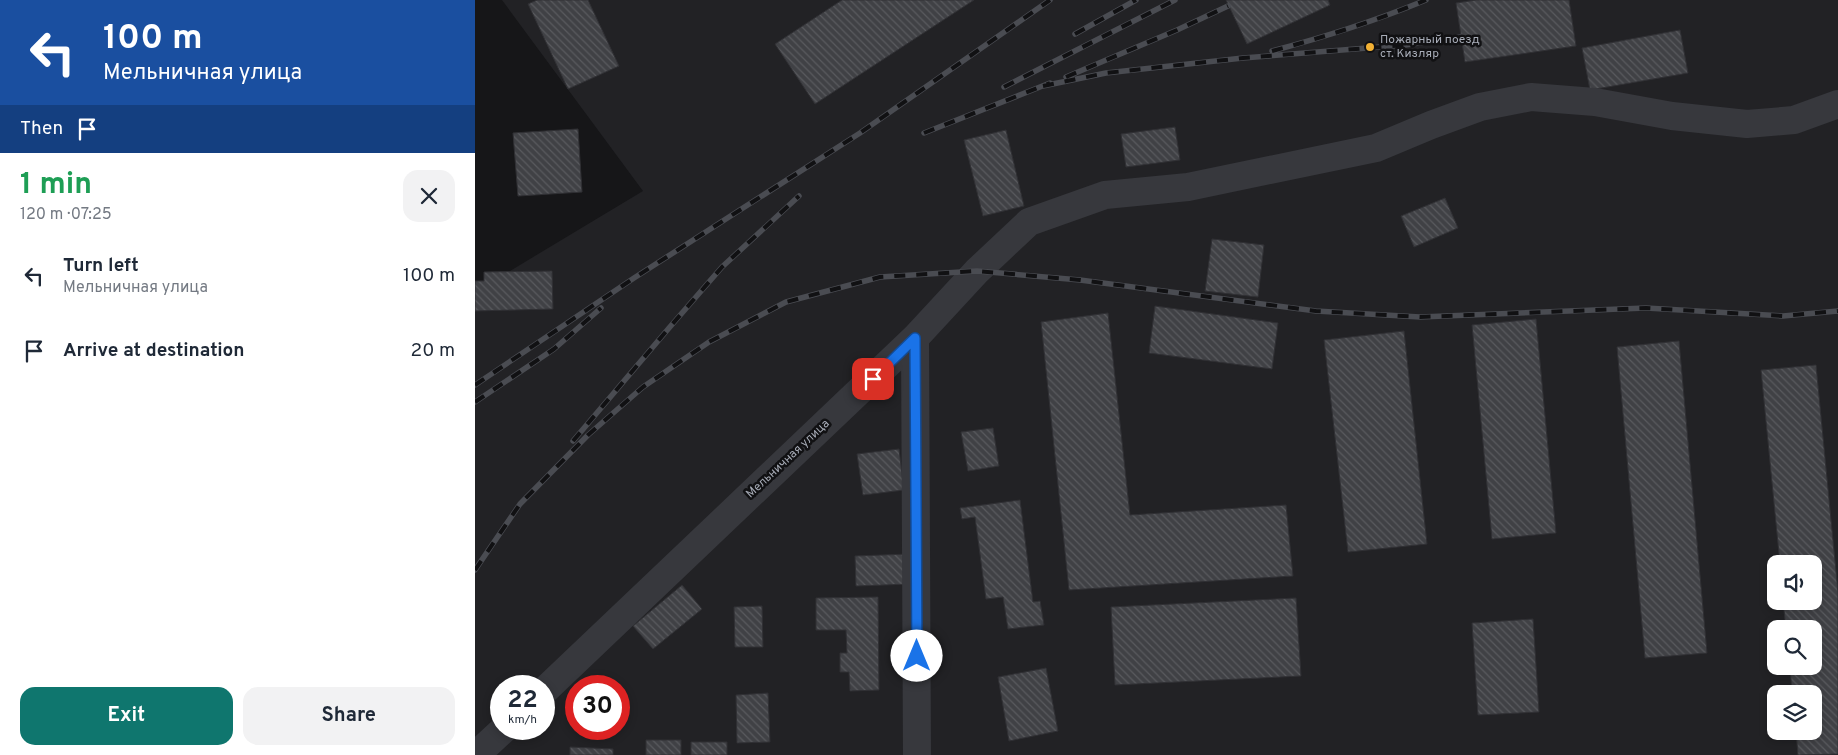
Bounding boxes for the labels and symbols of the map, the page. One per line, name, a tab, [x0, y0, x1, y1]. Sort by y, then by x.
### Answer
place label: Пожарный поезд ст. Кизляр	[1380, 32, 1480, 62]
marker: Пожарный поезд ст. Кизляр	[1364, 41, 1376, 53]
pin	[852, 358, 894, 400]
street label: Мельничная улица	[743, 416, 833, 502]
position arrow	[890, 629, 942, 681]
speed limit sign: 30	[565, 675, 630, 740]

